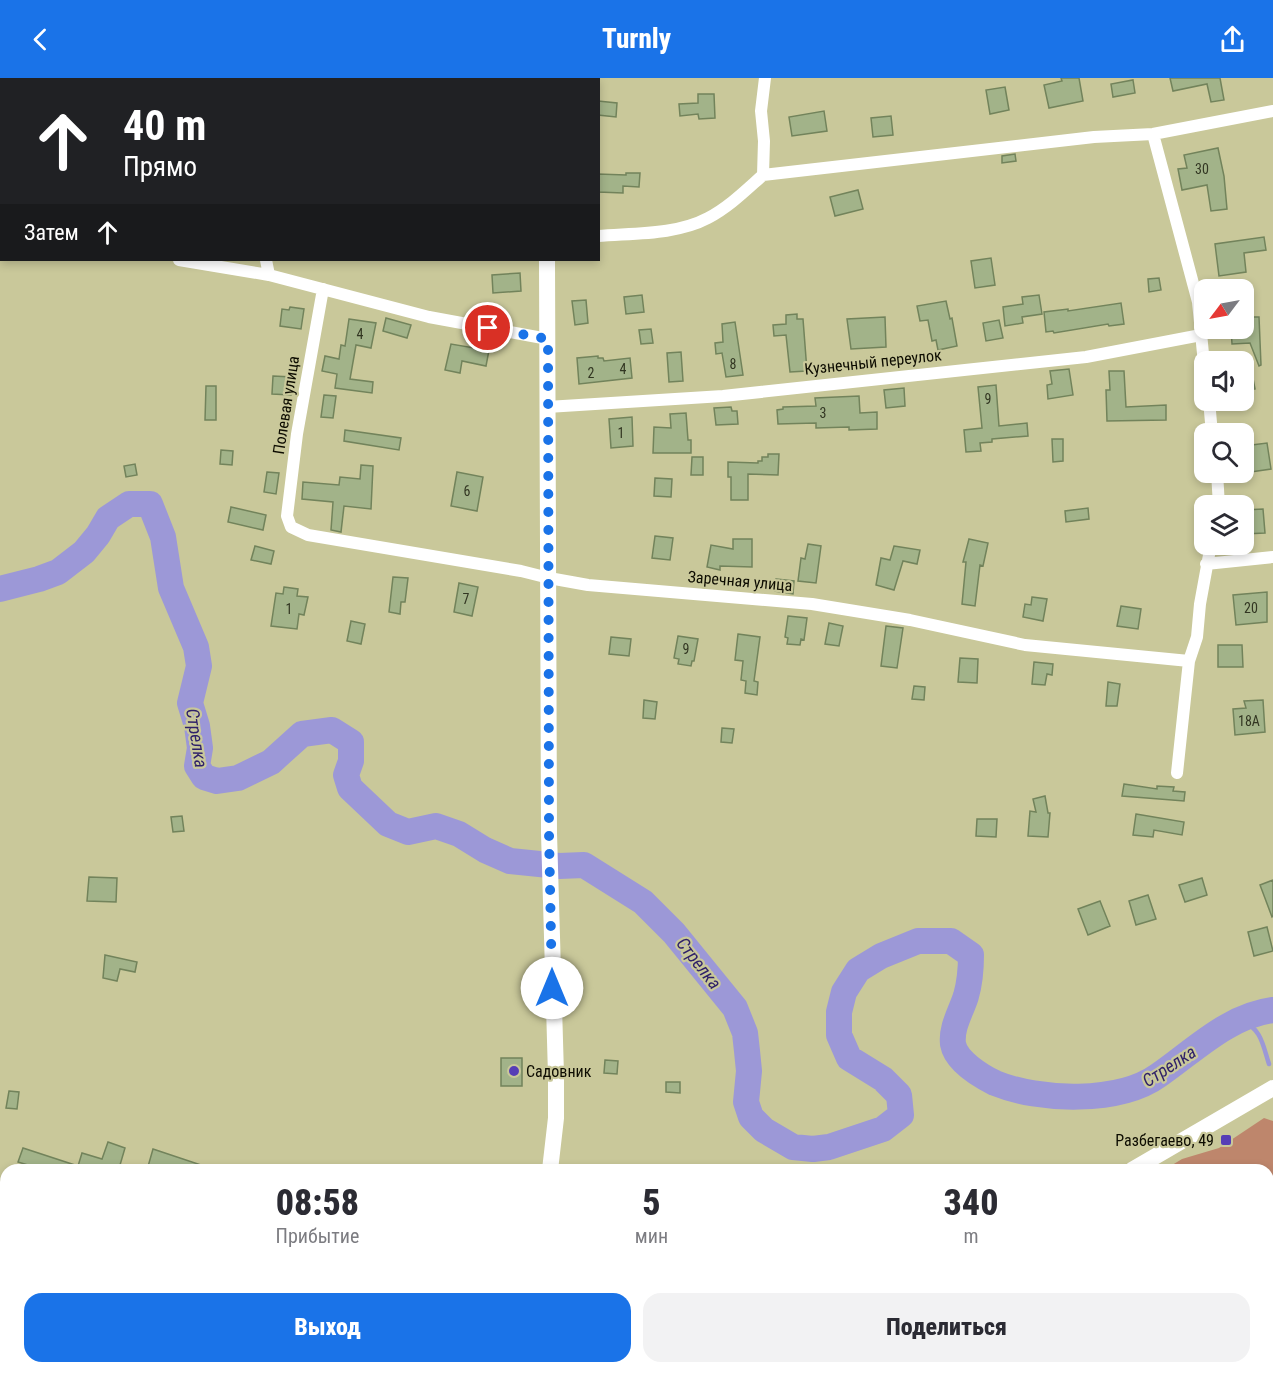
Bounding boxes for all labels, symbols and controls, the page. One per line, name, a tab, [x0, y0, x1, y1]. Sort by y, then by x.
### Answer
icon: back	[24, 23, 57, 56]
text: Turnly	[602, 23, 671, 55]
icon: share	[1216, 23, 1249, 56]
text: 40 m	[123, 101, 206, 150]
icon: ahead	[24, 102, 102, 180]
text: Прямо	[123, 151, 197, 183]
house number: 30	[1195, 161, 1209, 177]
icon: ahead	[91, 216, 124, 249]
text: Затем	[24, 220, 79, 245]
north arrow	[1194, 279, 1254, 339]
map controls	[1194, 279, 1254, 555]
pin	[462, 302, 513, 353]
icon: arrive	[471, 311, 504, 344]
house number: 4	[357, 326, 364, 342]
street label: Кузнечный переулок	[803, 345, 943, 379]
button: sound	[1194, 351, 1254, 411]
street label: Полевая улица	[269, 354, 303, 456]
house number: 8	[730, 356, 737, 372]
house number: 4	[620, 361, 627, 377]
house number: 2	[588, 365, 595, 381]
house number: 9	[985, 391, 991, 407]
house number: 3	[820, 405, 826, 421]
button: search	[1194, 423, 1254, 483]
house number: 1	[618, 425, 624, 441]
house number: 6	[464, 483, 471, 499]
button: layers	[1194, 495, 1254, 555]
street label: Заречная улица	[687, 567, 793, 595]
house number: 7	[463, 591, 470, 607]
house number: 20	[1244, 600, 1258, 616]
house number: 1	[286, 601, 292, 617]
house number: 9	[683, 641, 689, 657]
water label: Стрелка	[182, 707, 212, 769]
house number: 18А	[1238, 713, 1260, 729]
water label: Стрелка	[672, 933, 726, 993]
position arrow	[520, 956, 584, 1020]
water label: Стрелка	[1138, 1041, 1200, 1091]
place label: Садовник	[526, 1062, 592, 1081]
marker: Садовник	[507, 1064, 521, 1078]
place label: Разбегаево, 49	[1115, 1131, 1214, 1150]
marker: Разбегаево, 49	[1219, 1133, 1233, 1147]
text: 08:58	[276, 1182, 359, 1224]
text: 5	[642, 1182, 661, 1224]
text: 340	[944, 1182, 998, 1224]
text: Прибытие	[275, 1224, 359, 1248]
text: мин	[635, 1224, 668, 1248]
text: m	[963, 1224, 979, 1248]
button: Выход	[24, 1293, 631, 1362]
button: Поделиться	[643, 1293, 1250, 1362]

